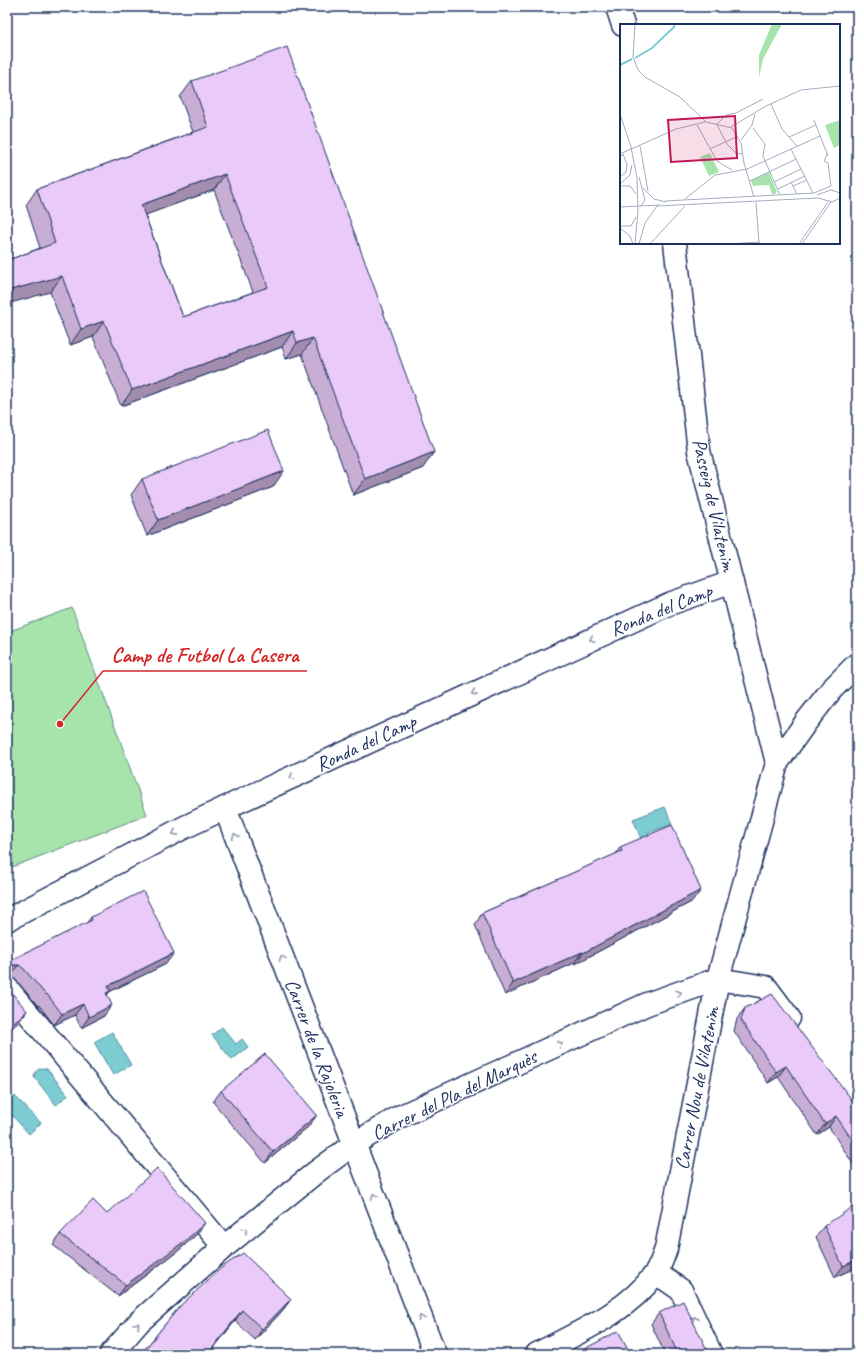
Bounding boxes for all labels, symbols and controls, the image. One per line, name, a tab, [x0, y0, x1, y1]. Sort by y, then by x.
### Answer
inset map	[620, 24, 840, 244]
street label: Passeig de Vilatenim	[687, 436, 742, 576]
street label: Ronda del Camp	[606, 578, 717, 642]
one-way arrow	[589, 634, 596, 642]
callout: Camp de Futbol La Casera	[103, 638, 307, 671]
text: Camp de Futbol La Casera	[111, 642, 300, 668]
one-way arrow	[471, 689, 478, 697]
street label: Ronda del Camp	[312, 708, 421, 777]
one-way arrow	[289, 772, 297, 780]
one-way arrow	[171, 828, 179, 835]
one-way arrow	[232, 833, 240, 840]
one-way arrow	[278, 954, 286, 961]
street label: Carrer de la Rajoleria	[279, 975, 355, 1122]
one-way arrow	[675, 989, 682, 998]
street label: Carrer Nou de Vilatenim	[669, 1003, 725, 1172]
one-way arrow	[556, 1040, 563, 1048]
street label: Carrer del Pla del Marquès	[367, 1043, 542, 1146]
one-way arrow	[371, 1193, 379, 1200]
one-way arrow	[240, 1227, 247, 1234]
one-way arrow	[417, 1314, 425, 1321]
one-way arrow	[692, 1315, 700, 1323]
one-way arrow	[132, 1322, 140, 1330]

